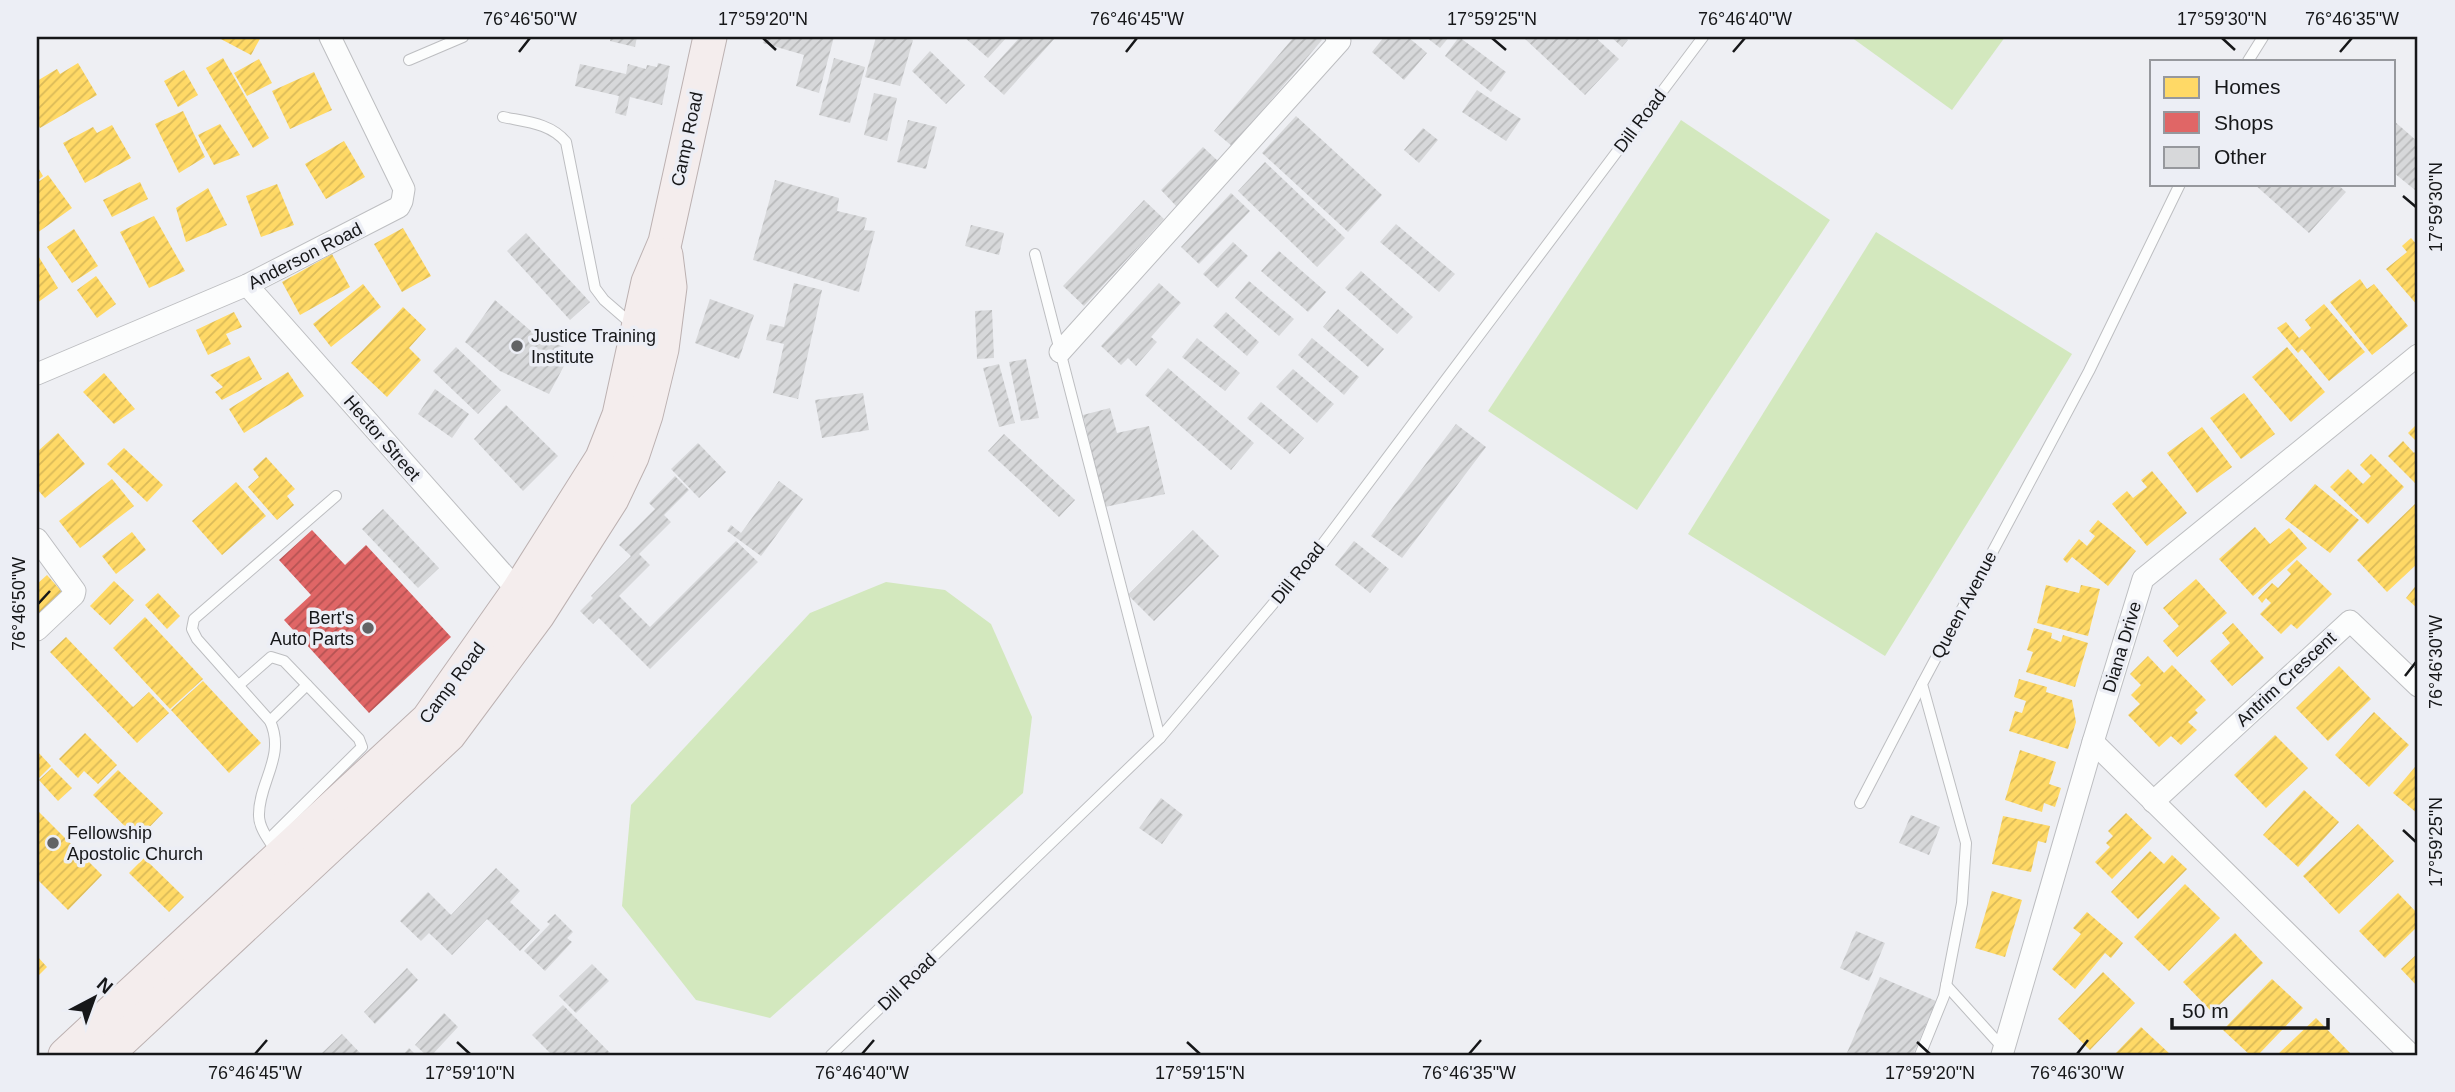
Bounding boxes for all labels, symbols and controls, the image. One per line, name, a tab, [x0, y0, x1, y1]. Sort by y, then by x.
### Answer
text: 76°46'50"W	[483, 9, 577, 29]
text: 17°59'20"N	[718, 9, 808, 29]
text: 76°46'45"W	[1090, 9, 1184, 29]
text: 17°59'25"N	[1447, 9, 1537, 29]
text: 76°46'40"W	[1698, 9, 1792, 29]
text: 17°59'30"N	[2177, 9, 2267, 29]
text: 76°46'35"W	[2305, 9, 2399, 29]
legend	[2150, 60, 2396, 186]
text: Homes	[2214, 75, 2281, 98]
street label: Dill Road	[1610, 86, 1670, 156]
street label: Camp Road	[667, 90, 707, 188]
text: Shops	[2214, 111, 2274, 134]
text: Other	[2214, 145, 2267, 168]
text: 17°59'30"N	[2426, 162, 2446, 252]
street label: Anderson Road	[245, 219, 365, 293]
place label: Justice Training Institute	[531, 326, 656, 367]
marker: Justice Training Institute	[509, 338, 525, 354]
street label: Hector Street	[340, 391, 424, 485]
street label: Dill Road	[1267, 538, 1329, 608]
street label: Queen Avenue	[1927, 548, 2001, 662]
text: 76°46'50"W	[9, 557, 29, 651]
street label: Diana Drive	[2099, 599, 2145, 695]
place label: Bert's Auto Parts	[270, 608, 354, 649]
text: 76°46'30"W	[2426, 615, 2446, 709]
marker: Bert's Auto Parts	[360, 620, 376, 636]
street label: Antrim Crescent	[2232, 628, 2340, 730]
street label: Camp Road	[415, 639, 489, 727]
text: 17°59'25"N	[2426, 797, 2446, 887]
place label: Fellowship Apostolic Church	[67, 823, 203, 864]
marker: Fellowship Apostolic Church	[45, 835, 61, 851]
street label: Dill Road	[874, 949, 940, 1015]
north arrow	[60, 962, 130, 1032]
text: N	[93, 973, 117, 998]
scale bar	[2172, 987, 2327, 1031]
text: 50 m	[2182, 999, 2229, 1022]
text: 76°46'45"W	[208, 1063, 302, 1083]
text: 17°59'10"N	[425, 1063, 515, 1083]
text: 76°46'40"W	[815, 1063, 909, 1083]
text: 17°59'15"N	[1155, 1063, 1245, 1083]
text: 76°46'35"W	[1422, 1063, 1516, 1083]
text: 17°59'20"N	[1885, 1063, 1975, 1083]
text: 76°46'30"W	[2030, 1063, 2124, 1083]

